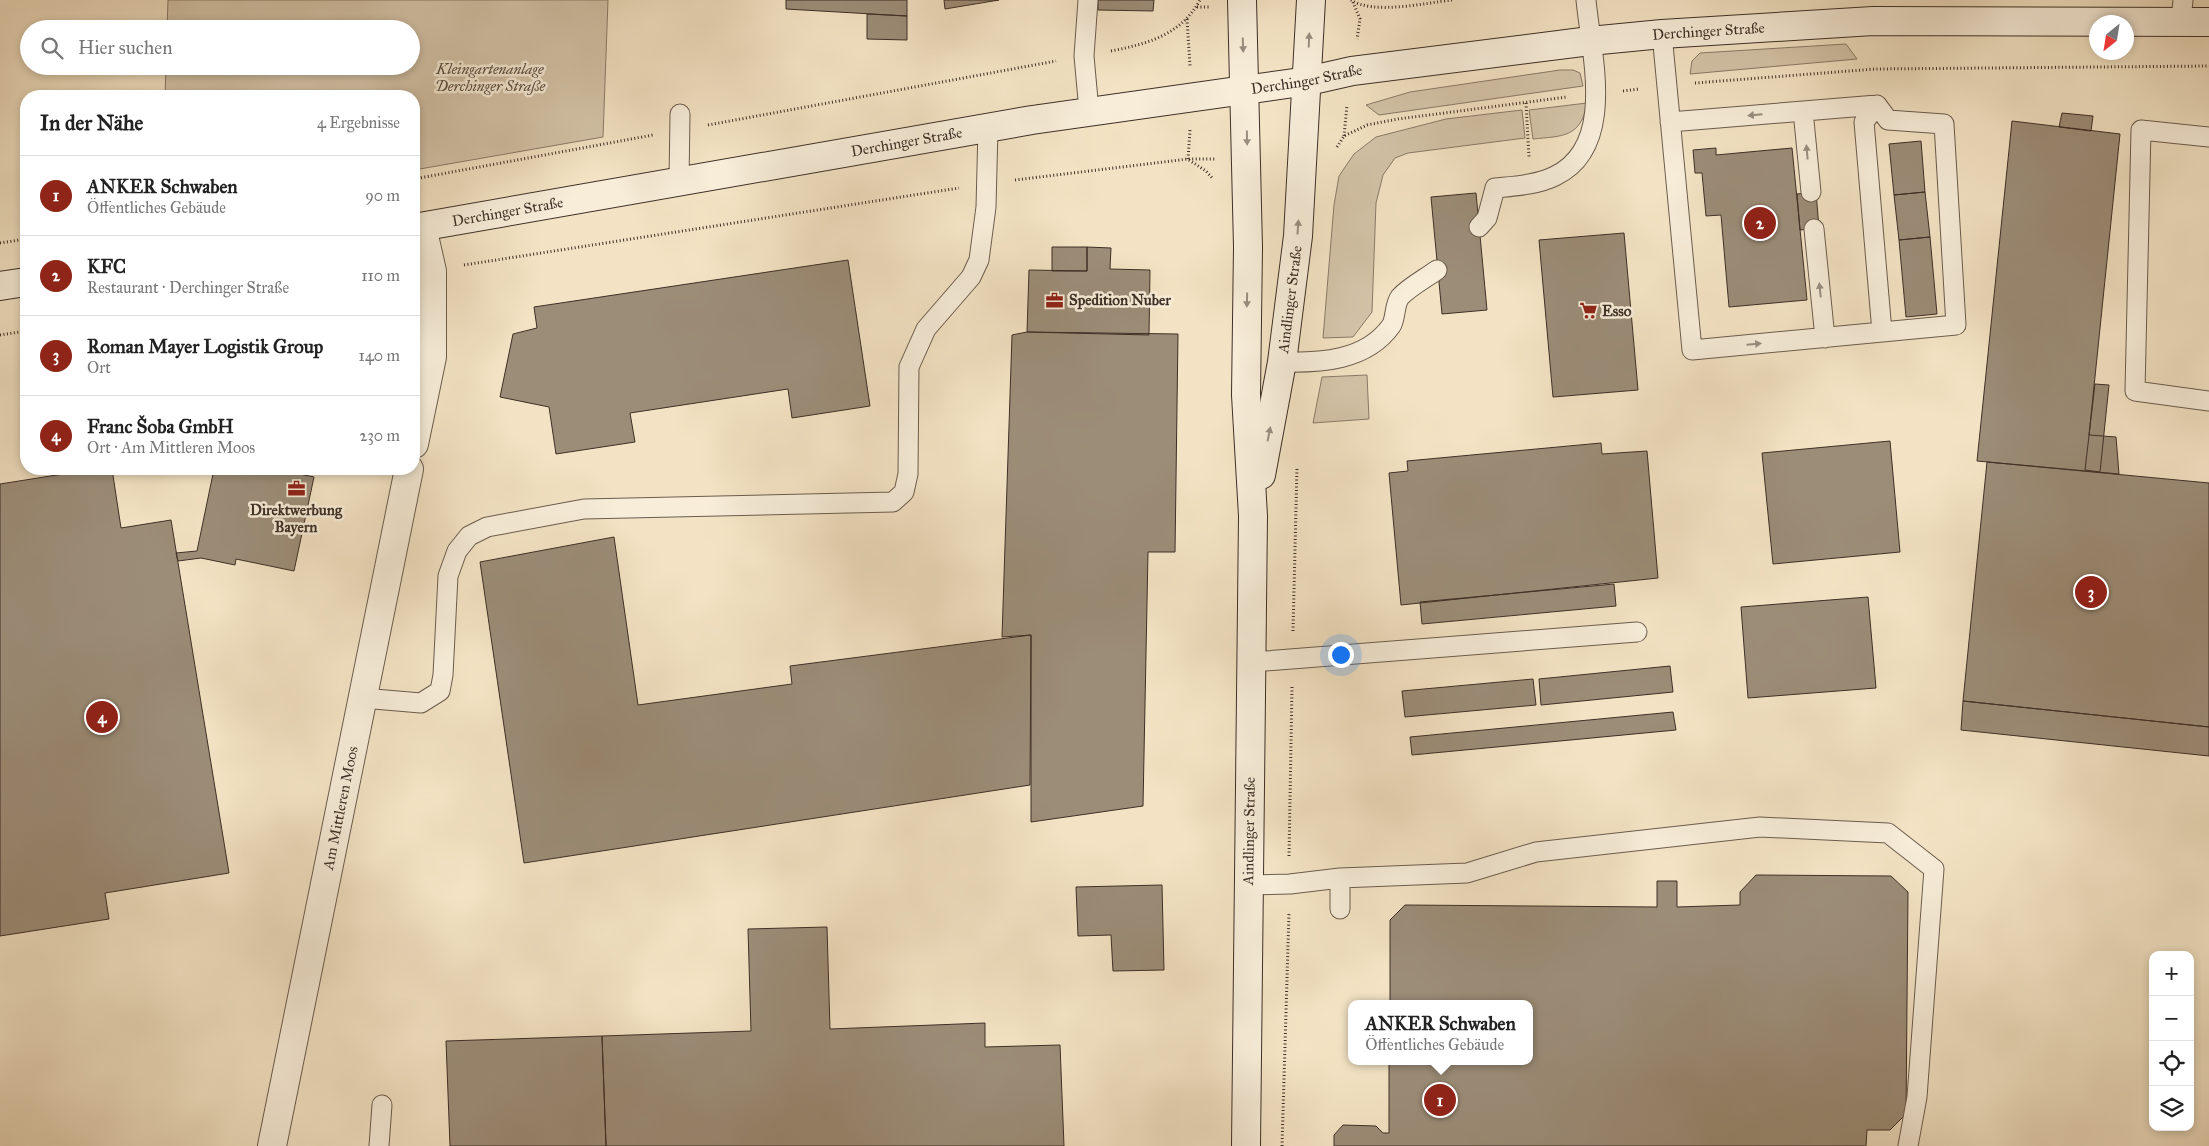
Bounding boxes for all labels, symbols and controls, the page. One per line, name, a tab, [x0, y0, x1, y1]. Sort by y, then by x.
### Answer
north arrow	[2089, 15, 2134, 60]
street label: Derchinger Straße	[1651, 19, 1765, 44]
search box	[20, 20, 420, 75]
one-way arrow	[1306, 32, 1314, 48]
icon: search	[38, 34, 66, 62]
text: Hier suchen	[78, 36, 172, 59]
one-way arrow	[1240, 37, 1248, 53]
park label: Kleingartenanlage Derchinger Straße	[435, 60, 545, 95]
street label: Derchinger Straße	[1250, 61, 1363, 98]
text: In der Nähe	[40, 110, 143, 136]
one-way arrow	[1746, 111, 1762, 119]
text: 4 Ergebnisse	[317, 113, 400, 132]
street label: Derchinger Straße	[850, 123, 964, 160]
one-way arrow	[1243, 130, 1251, 146]
one-way arrow	[1803, 143, 1811, 159]
text: ANKER Schwaben	[87, 175, 238, 198]
text: 1	[53, 186, 59, 205]
text: 90 m	[365, 186, 400, 205]
street label: Derchinger Straße	[451, 193, 565, 230]
text: Öffentliches Gebäude	[87, 198, 226, 217]
pin: 2	[1744, 204, 1776, 242]
one-way arrow	[1295, 218, 1303, 234]
street label: Aindlinger Straße	[1274, 245, 1306, 355]
text: KFC	[87, 255, 126, 278]
text: 2	[52, 266, 60, 285]
text: 110 m	[361, 266, 400, 285]
text: Restaurant · Derchinger Straße	[87, 278, 289, 297]
one-way arrow	[1816, 281, 1824, 297]
office icon: Spedition Nuber	[1045, 290, 1065, 310]
place label: Spedition Nuber	[1069, 291, 1171, 310]
one-way arrow	[1243, 293, 1251, 309]
supermarket icon: Esso	[1578, 301, 1598, 321]
place label: Esso	[1602, 302, 1632, 320]
text: Roman Mayer Logistik Group	[87, 335, 323, 358]
one-way arrow	[1746, 340, 1762, 348]
text: 3	[53, 346, 59, 365]
text: 140 m	[359, 346, 400, 365]
text: Ort	[87, 358, 111, 377]
text: Franc Šoba GmbH	[87, 415, 234, 438]
one-way arrow	[1265, 425, 1273, 441]
text: 4	[52, 426, 60, 445]
text: 230 m	[360, 426, 400, 445]
text: Ort · Am Mittleren Moos	[87, 438, 255, 457]
office icon: Direktwerbung Bayern	[286, 479, 306, 499]
place label: Direktwerbung Bayern	[250, 501, 343, 537]
pin: 3	[2075, 573, 2107, 611]
your location	[1328, 642, 1354, 668]
pin: 4	[86, 698, 118, 736]
street label: Am Mittleren Moos	[319, 744, 362, 872]
street label: Aindlinger Straße	[1239, 777, 1259, 886]
map controls	[2149, 951, 2194, 1131]
button: +	[2149, 951, 2194, 996]
button: −	[2149, 996, 2194, 1041]
popup	[1348, 1000, 1533, 1065]
text: ANKER Schwaben	[1365, 1012, 1516, 1035]
text: Öffentliches Gebäude	[1365, 1035, 1504, 1054]
button: locate	[2149, 1041, 2194, 1086]
pin: 1	[1424, 1081, 1456, 1119]
button: layers	[2149, 1086, 2194, 1131]

